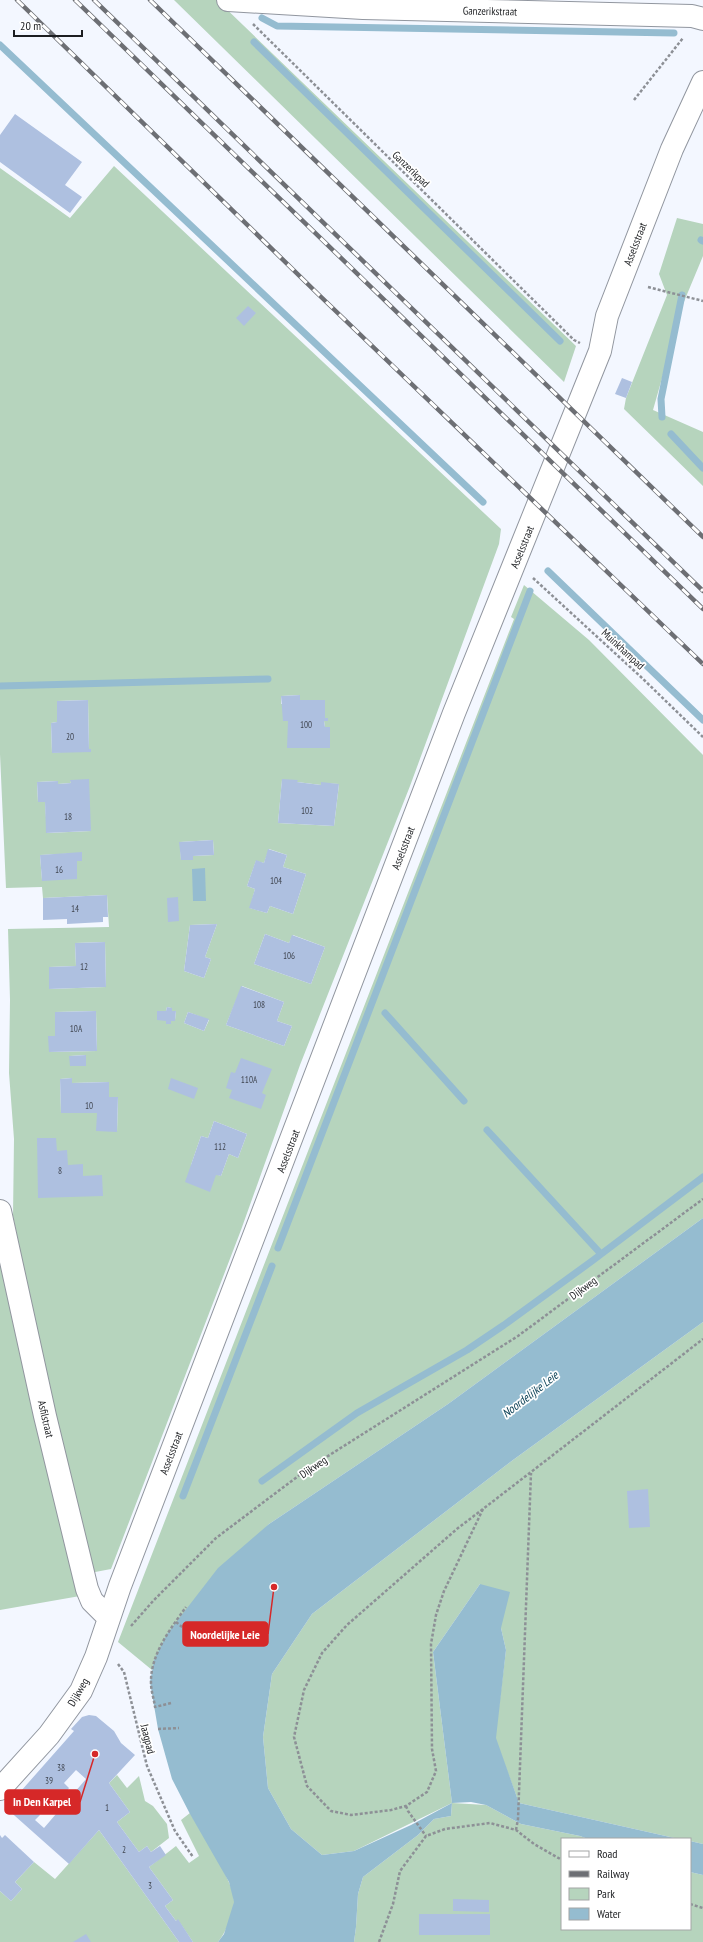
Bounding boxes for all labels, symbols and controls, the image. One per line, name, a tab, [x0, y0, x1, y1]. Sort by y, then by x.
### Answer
street label: Ganzerikstraat	[463, 4, 517, 18]
scale bar	[14, 12, 82, 38]
text: 20 m	[20, 18, 41, 33]
street label: Ganzerikpad	[389, 148, 433, 190]
street label: Asselsstraat	[620, 220, 650, 268]
street label: Asselsstraat	[507, 523, 537, 571]
street label: Muinkhampad	[599, 626, 648, 673]
house number: 100	[300, 719, 312, 730]
house number: 20	[66, 731, 74, 742]
house number: 102	[301, 805, 313, 816]
house number: 18	[64, 811, 72, 822]
street label: Asselsstraat	[388, 824, 418, 872]
house number: 16	[55, 864, 63, 875]
house number: 104	[270, 875, 282, 886]
house number: 14	[71, 903, 79, 914]
house number: 106	[283, 950, 295, 961]
house number: 12	[80, 961, 88, 972]
house number: 108	[253, 999, 265, 1010]
house number: 10A	[70, 1023, 83, 1034]
house number: 110A	[241, 1074, 258, 1085]
house number: 10	[85, 1100, 93, 1111]
street label: Asselsstraat	[273, 1127, 303, 1175]
house number: 112	[214, 1141, 226, 1152]
house number: 8	[58, 1165, 62, 1176]
street label: Dijkweg	[567, 1273, 600, 1303]
water label: Noordelijke Leie	[499, 1367, 562, 1421]
street label: Asfilstraat	[35, 1399, 57, 1439]
street label: Asselsstraat	[156, 1429, 186, 1477]
street label: Dijkweg	[296, 1453, 330, 1481]
callout: Noordelijke Leie	[183, 1622, 268, 1646]
text: Noordelijke Leie	[190, 1627, 260, 1642]
street label: Dijkweg	[64, 1675, 92, 1709]
street label: Jaagpad	[137, 1722, 158, 1756]
house number: 38	[57, 1762, 65, 1773]
house number: 39	[45, 1775, 53, 1786]
callout: In Den Karpel	[5, 1790, 80, 1814]
text: In Den Karpel	[13, 1794, 71, 1809]
house number: 1	[105, 1802, 109, 1813]
legend	[561, 1838, 691, 1930]
house number: 2	[122, 1844, 126, 1855]
text: Road	[597, 1846, 617, 1861]
text: Railway	[597, 1866, 630, 1881]
house number: 3	[148, 1880, 152, 1891]
text: Park	[597, 1886, 615, 1901]
text: Water	[597, 1906, 622, 1921]

